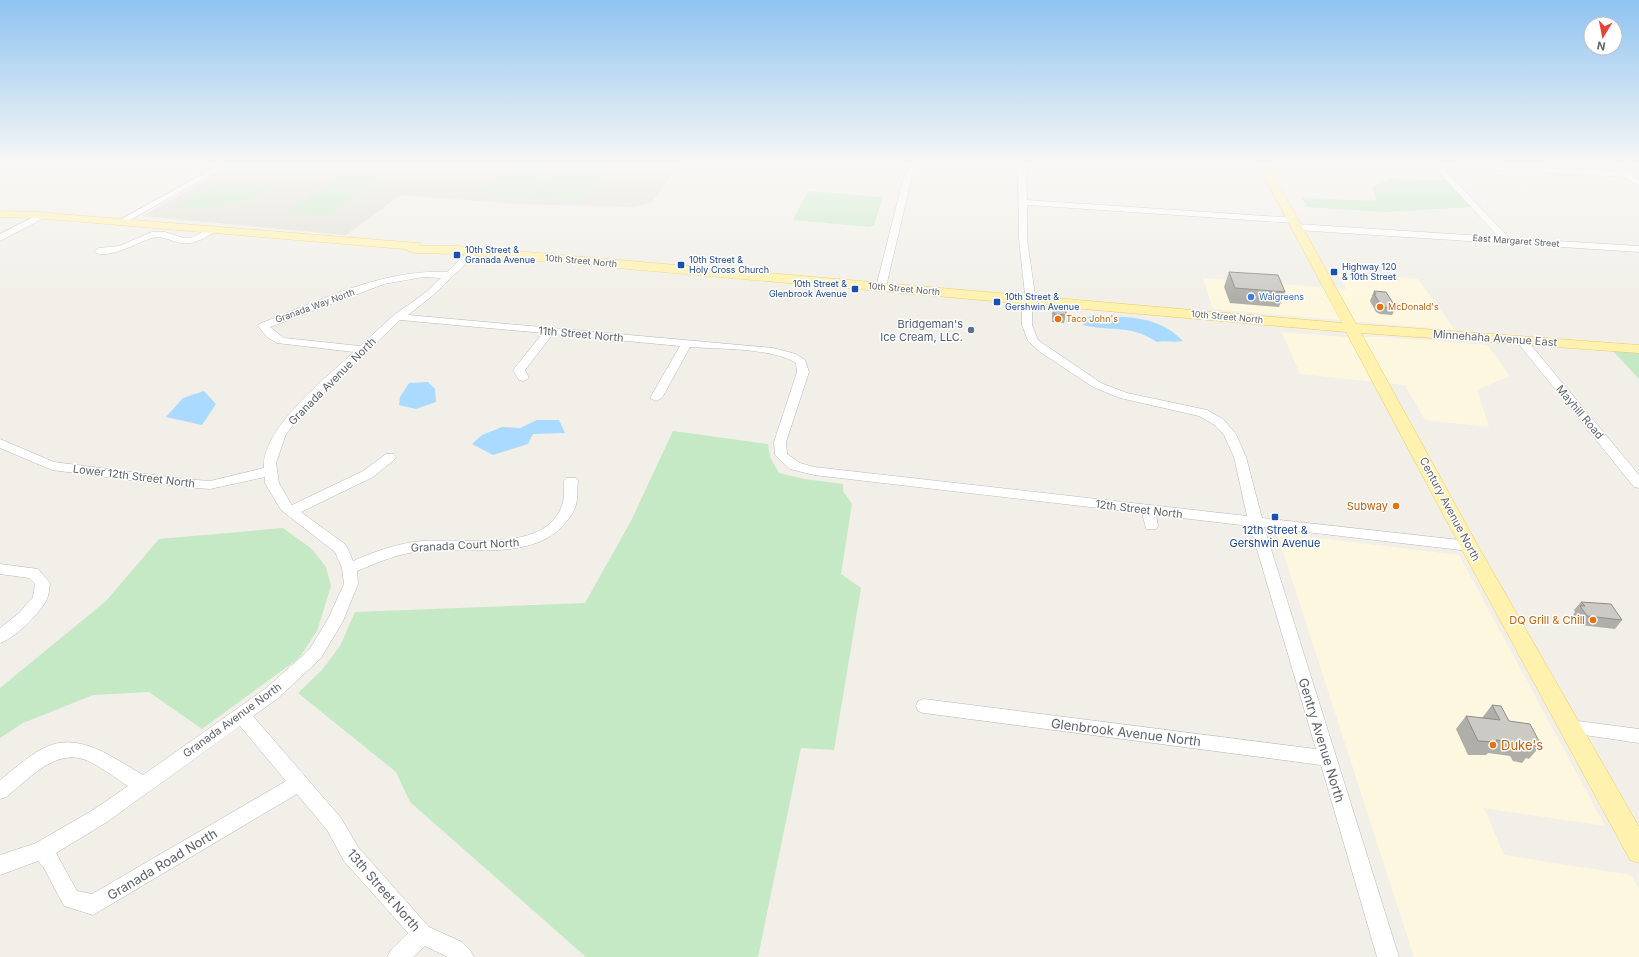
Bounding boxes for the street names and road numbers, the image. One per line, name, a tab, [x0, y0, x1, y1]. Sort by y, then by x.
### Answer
street label: East Margaret Street	[1472, 232, 1560, 249]
street label: 10th Street North	[545, 252, 617, 269]
street label: 10th Street North	[868, 280, 940, 297]
street label: Granada Way North	[274, 286, 356, 325]
street label: 10th Street North	[1191, 308, 1263, 325]
street label: 11th Street North	[538, 323, 624, 345]
street label: Minnehaha Avenue East	[1432, 327, 1558, 349]
street label: Granada Avenue North	[285, 334, 379, 428]
street label: Mayhill Road	[1553, 382, 1607, 442]
street label: Century Avenue North	[1417, 455, 1483, 563]
street label: Lower 12th Street North	[72, 462, 196, 490]
street label: 12th Street North	[1095, 497, 1183, 521]
street label: Granada Court North	[410, 535, 520, 555]
street label: Gentry Avenue North	[1295, 676, 1349, 804]
street label: Granada Avenue North	[180, 680, 284, 760]
street label: Glenbrook Avenue North	[1050, 715, 1202, 749]
street label: Granada Road North	[104, 825, 220, 903]
street label: 13th Street North	[344, 846, 424, 934]

